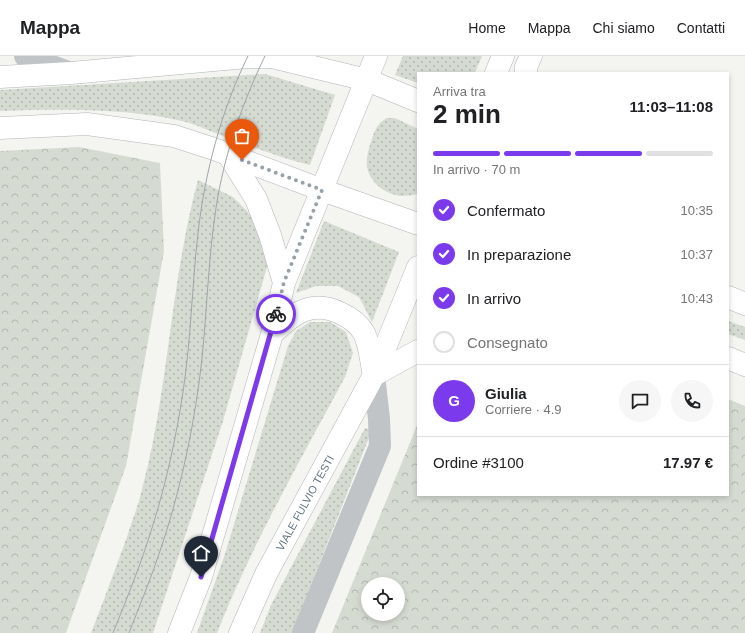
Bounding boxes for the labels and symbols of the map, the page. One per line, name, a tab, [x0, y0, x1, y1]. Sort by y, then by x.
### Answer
pin	[225, 119, 259, 160]
courier	[256, 294, 296, 334]
street label: VIALE FULVIO TESTI	[274, 453, 336, 553]
pin	[184, 536, 218, 577]

